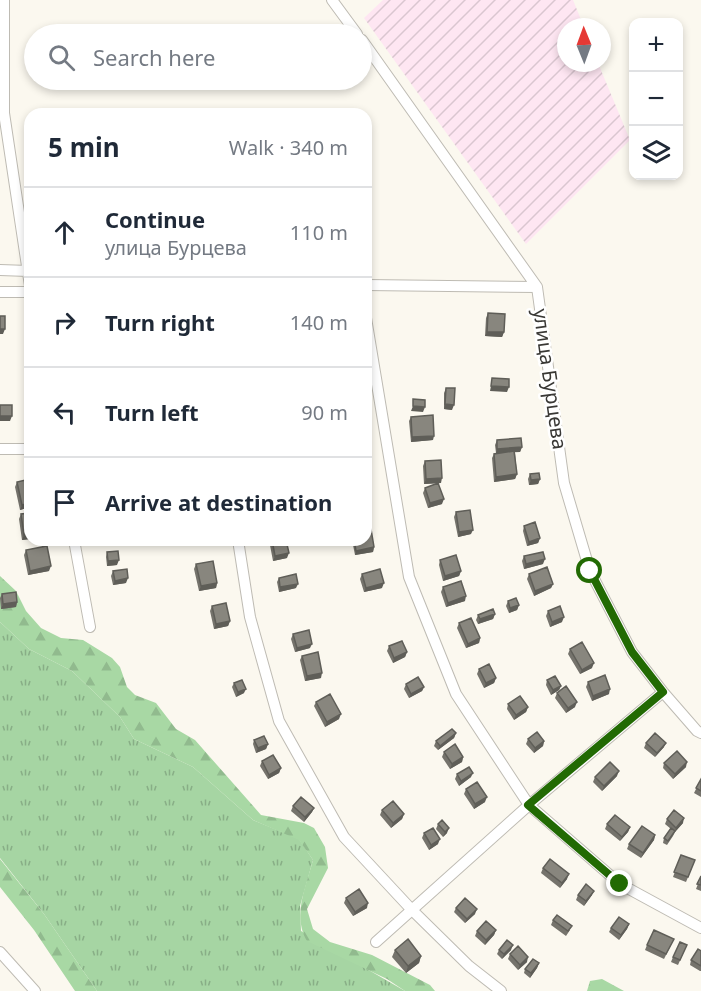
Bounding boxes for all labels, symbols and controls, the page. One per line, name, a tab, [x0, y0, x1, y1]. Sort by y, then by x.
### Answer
north arrow	[557, 18, 611, 72]
map controls	[629, 18, 683, 180]
button: +	[629, 18, 683, 72]
search box	[24, 24, 372, 90]
icon: search	[45, 41, 78, 74]
text: Search here	[93, 42, 215, 72]
button: −	[629, 72, 683, 126]
button: layers	[629, 126, 683, 180]
text: 5 min	[48, 129, 120, 165]
text: Walk · 340 m	[229, 134, 348, 161]
text: Continue	[105, 204, 205, 234]
icon: ahead	[48, 216, 81, 249]
text: 110 m	[290, 219, 348, 246]
text: улица Бурцева	[105, 234, 247, 261]
icon: right	[48, 306, 81, 339]
text: Turn right	[105, 307, 215, 337]
street label: улица Бурцева	[527, 307, 574, 451]
text: 140 m	[290, 309, 348, 336]
icon: left	[48, 396, 81, 429]
text: Turn left	[105, 397, 199, 427]
text: 90 m	[301, 399, 348, 426]
icon: arrive	[48, 486, 81, 519]
text: Arrive at destination	[105, 487, 332, 517]
route start	[576, 557, 602, 583]
route end	[606, 870, 632, 896]

